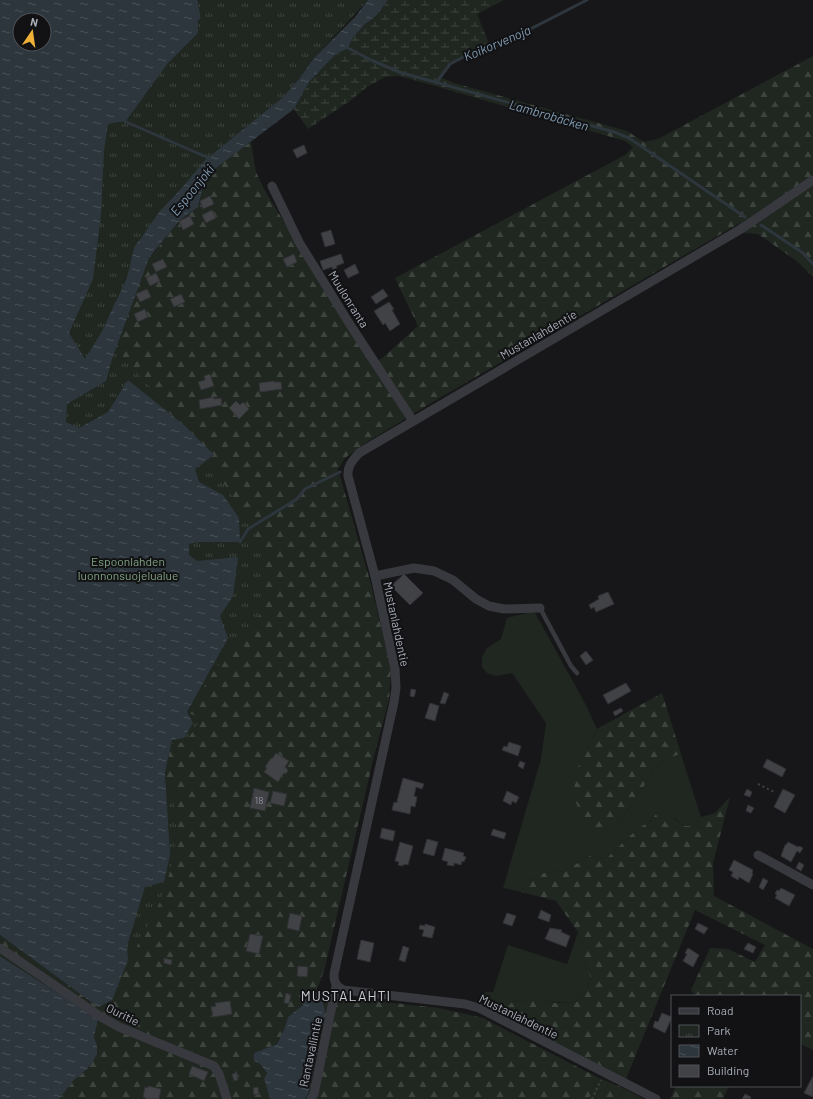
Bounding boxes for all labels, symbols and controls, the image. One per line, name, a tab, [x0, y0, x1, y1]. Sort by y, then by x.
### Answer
north arrow	[12, 12, 52, 52]
text: N	[29, 15, 39, 29]
water label: Koikorvenoja	[461, 22, 533, 64]
water label: Lambrobäcken	[507, 96, 591, 134]
water label: Espoonjoki	[167, 161, 218, 219]
street label: Muulonranta	[326, 268, 372, 330]
street label: Mustanlahdentie	[497, 306, 579, 362]
park label: Espoonlahden luonnonsuojelualue	[78, 554, 178, 582]
street label: Mustanlahdentie	[381, 580, 413, 668]
house number: 18	[255, 794, 263, 806]
district label: MUSTALAHTI	[301, 987, 391, 1004]
street label: Mustanlahdentie	[477, 991, 561, 1041]
legend	[671, 995, 801, 1087]
street label: Ouritie	[104, 1000, 142, 1028]
text: Road	[707, 1003, 734, 1017]
street label: Rantavallintie	[296, 1016, 324, 1088]
text: Park	[707, 1023, 731, 1037]
text: Water	[707, 1043, 739, 1057]
text: Building	[707, 1063, 749, 1077]

